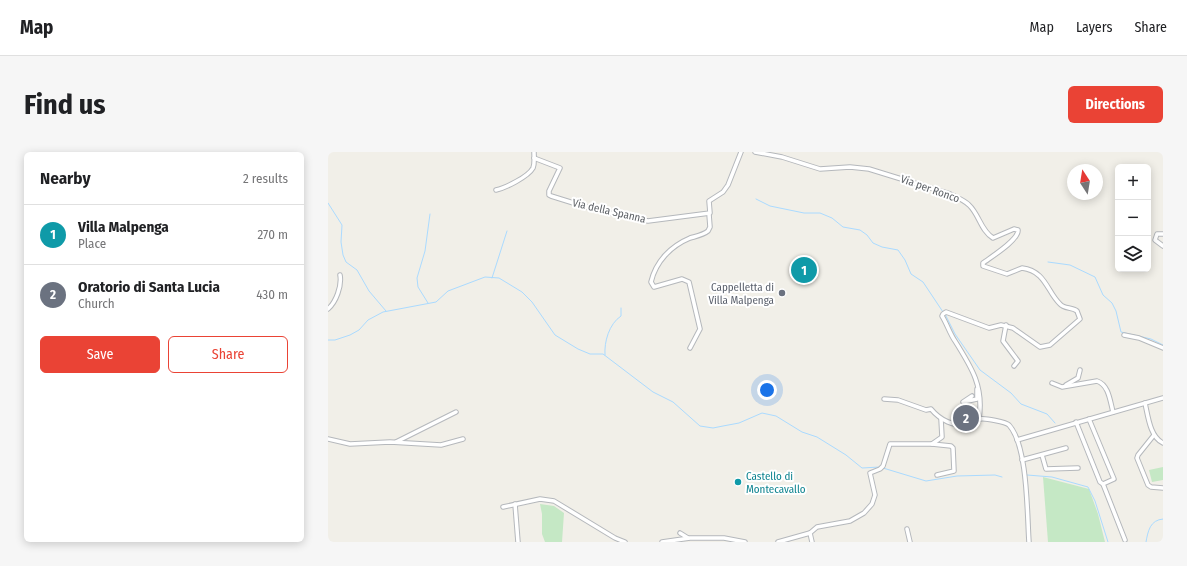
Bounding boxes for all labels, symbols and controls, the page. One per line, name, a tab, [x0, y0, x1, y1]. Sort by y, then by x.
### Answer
text: Map	[20, 16, 53, 39]
text: Map	[1030, 19, 1054, 36]
text: Layers	[1076, 19, 1112, 36]
text: Share	[1134, 19, 1167, 36]
button: Directions	[1068, 86, 1163, 123]
text: Find us	[24, 88, 106, 121]
north arrow	[1067, 164, 1103, 200]
map controls	[1115, 164, 1151, 272]
button: +	[1115, 164, 1151, 200]
text: Nearby	[40, 168, 91, 189]
text: 2 results	[243, 171, 288, 186]
street label: Via per Ronco	[899, 172, 961, 206]
street label: Via della Spanna	[571, 196, 647, 226]
button: −	[1115, 200, 1151, 236]
text: Villa Malpenga	[78, 218, 169, 236]
text: 1	[50, 227, 56, 242]
text: 270 m	[257, 227, 288, 242]
text: Place	[78, 236, 106, 251]
button: layers	[1115, 236, 1151, 272]
pin: 1	[791, 255, 817, 285]
text: Oratorio di Santa Lucia	[78, 278, 220, 296]
place label: Cappelletta di Villa Malpenga	[708, 281, 774, 307]
text: 2	[50, 287, 56, 302]
text: 430 m	[256, 287, 288, 302]
marker: Cappelletta di Villa Malpenga	[777, 288, 787, 298]
text: Church	[78, 296, 115, 311]
button: Save	[40, 336, 160, 373]
button: Share	[168, 336, 288, 373]
your location	[757, 380, 777, 400]
pin: 2	[953, 403, 979, 433]
place label: Castello di Montecavallo	[746, 470, 806, 496]
marker: Castello di Montecavallo	[733, 477, 743, 487]

